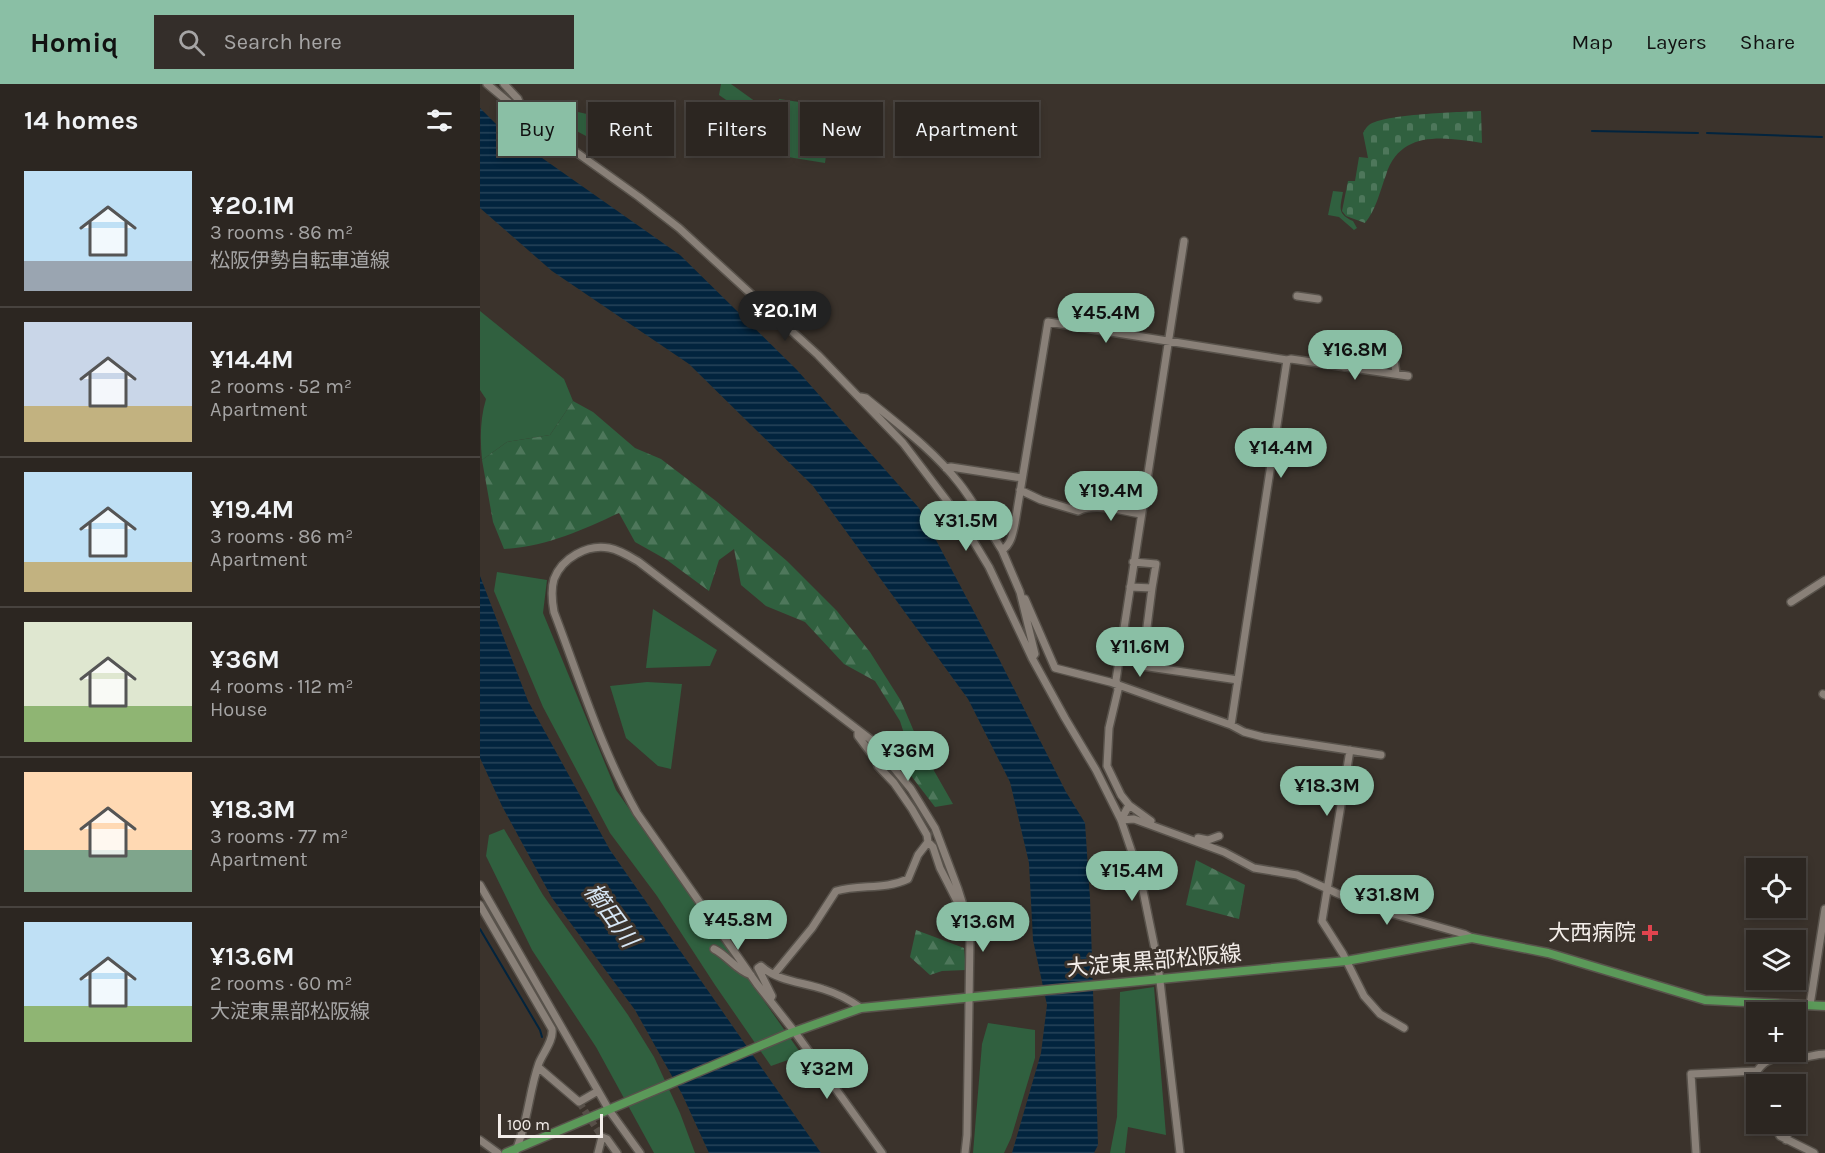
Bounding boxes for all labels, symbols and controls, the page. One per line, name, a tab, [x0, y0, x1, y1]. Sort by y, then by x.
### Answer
search box	[154, 15, 574, 69]
text: Homiq	[30, 26, 118, 59]
icon: search	[175, 26, 208, 59]
text: Search here	[223, 29, 342, 55]
text: Map	[1571, 30, 1613, 54]
text: Layers	[1646, 30, 1707, 54]
text: Share	[1740, 30, 1795, 54]
chip: Buy	[498, 102, 576, 156]
chip: Rent	[588, 102, 674, 156]
chip: Filters	[686, 102, 788, 156]
chip: New	[800, 102, 883, 156]
chip: Apartment	[895, 102, 1039, 156]
icon: filters	[423, 104, 456, 137]
text: 14 homes	[24, 105, 138, 136]
text: ¥20.1M	[210, 190, 295, 221]
icon: home	[72, 195, 144, 267]
text: 3 rooms · 86 m²	[210, 221, 353, 244]
text: 松阪伊勢自転車道線	[210, 249, 390, 272]
pin: ¥20.1M	[736, 291, 834, 342]
pin: ¥45.4M	[1057, 293, 1155, 344]
text: ¥20.1M	[752, 299, 818, 322]
text: ¥45.4M	[1072, 301, 1140, 324]
pin: ¥16.8M	[1306, 330, 1404, 381]
text: ¥16.8M	[1322, 338, 1388, 361]
text: ¥14.4M	[210, 344, 294, 375]
icon: home	[72, 346, 144, 418]
text: 2 rooms · 52 m²	[210, 375, 352, 398]
text: Apartment	[210, 398, 308, 421]
pin: ¥14.4M	[1232, 428, 1330, 479]
text: ¥14.4M	[1249, 436, 1313, 459]
pin: ¥19.4M	[1062, 471, 1160, 522]
text: ¥19.4M	[1079, 479, 1143, 502]
text: ¥19.4M	[210, 494, 294, 525]
icon: home	[72, 496, 144, 568]
pin: ¥31.5M	[917, 501, 1015, 552]
text: ¥31.5M	[934, 509, 998, 532]
text: 3 rooms · 86 m²	[210, 525, 353, 548]
text: Apartment	[210, 548, 308, 571]
pin: ¥11.6M	[1091, 627, 1189, 678]
text: ¥11.6M	[1110, 635, 1170, 658]
text: ¥36M	[210, 644, 280, 675]
icon: home	[72, 646, 144, 718]
text: 4 rooms · 112 m²	[210, 675, 354, 698]
text: House	[210, 698, 267, 721]
pin: ¥36M	[872, 731, 944, 782]
text: ¥36M	[881, 739, 935, 762]
pin: ¥18.3M	[1278, 766, 1376, 817]
text: ¥18.3M	[1294, 774, 1360, 797]
text: ¥18.3M	[210, 794, 296, 825]
icon: home	[72, 796, 144, 868]
text: 3 rooms · 77 m²	[210, 825, 348, 848]
text: Apartment	[210, 848, 308, 871]
pin: ¥15.4M	[1083, 851, 1181, 902]
map controls	[1746, 858, 1806, 1134]
button: locate	[1746, 858, 1806, 918]
text: ¥15.4M	[1100, 859, 1164, 882]
pin: ¥31.8M	[1338, 875, 1436, 926]
water label: 櫛田川	[579, 878, 645, 955]
text: ¥31.8M	[1354, 883, 1420, 906]
pin: ¥45.8M	[689, 900, 787, 951]
pin: ¥13.6M	[934, 902, 1032, 953]
text: ¥45.8M	[703, 908, 773, 931]
text: ¥13.6M	[950, 910, 1016, 933]
place label: 大西病院	[1548, 920, 1636, 946]
marker: 大西病院	[1641, 924, 1659, 942]
button: layers	[1746, 930, 1806, 990]
street label: 大淀東黒部松阪線	[1065, 940, 1243, 982]
text: ¥13.6M	[210, 941, 295, 972]
icon: home	[72, 946, 144, 1018]
text: 2 rooms · 60 m²	[210, 972, 353, 995]
text: 大淀東黒部松阪線	[210, 1000, 370, 1023]
button: +	[1746, 1002, 1806, 1062]
pin: ¥32M	[791, 1049, 863, 1100]
text: ¥32M	[800, 1057, 854, 1080]
button: −	[1746, 1074, 1806, 1134]
scale bar	[498, 1111, 603, 1138]
text: 100 m	[507, 1115, 550, 1134]

